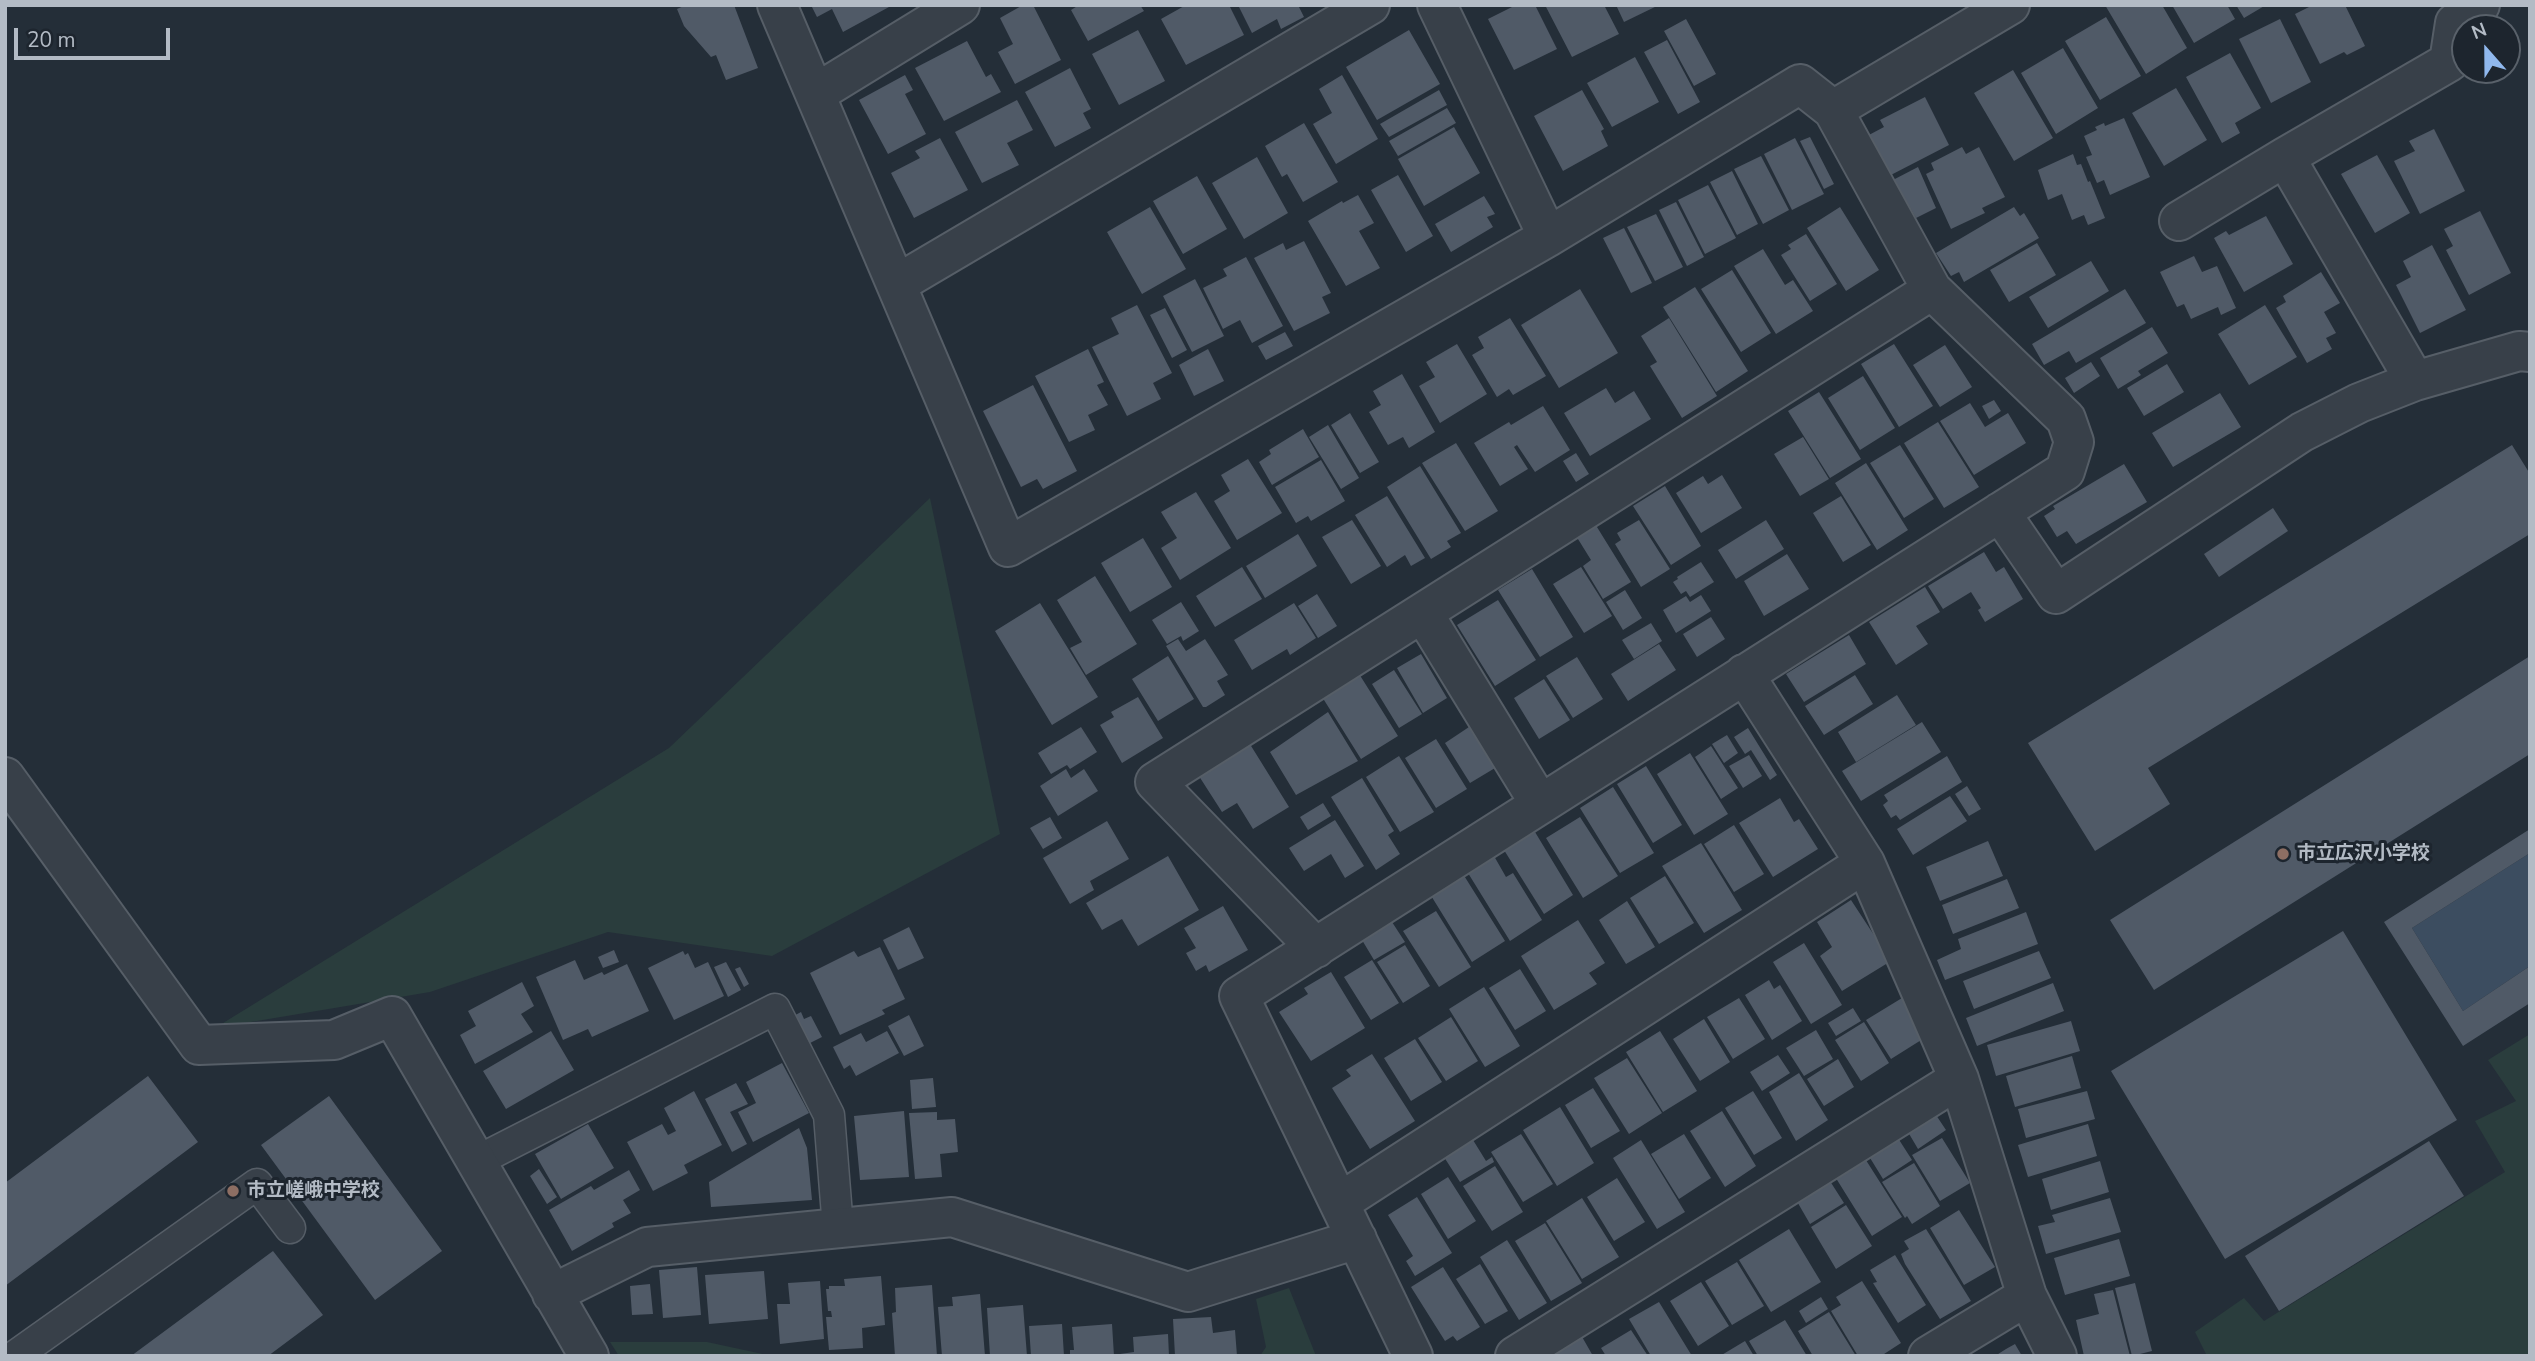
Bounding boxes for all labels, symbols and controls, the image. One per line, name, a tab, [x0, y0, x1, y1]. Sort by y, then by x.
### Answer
scale bar	[18, 14, 173, 58]
north arrow	[2451, 14, 2521, 84]
text: N	[2468, 17, 2490, 46]
text: 20 m	[27, 26, 76, 54]
place label: 市立広沢小学校	[2297, 843, 2430, 865]
marker: 市立広沢小学校	[2275, 846, 2291, 862]
place label: 市立嵯峨中学校	[247, 1180, 380, 1202]
marker: 市立嵯峨中学校	[225, 1183, 241, 1199]

